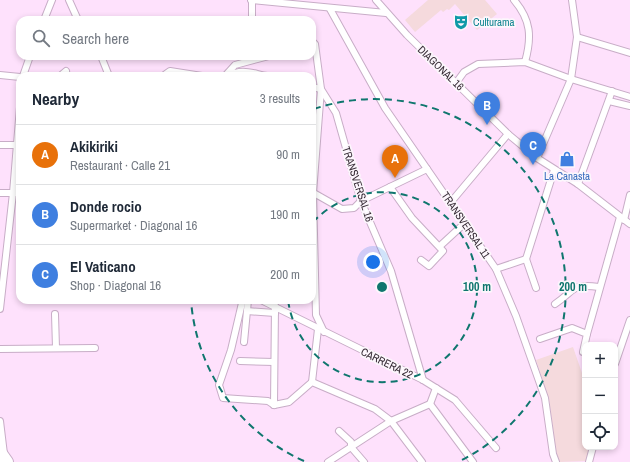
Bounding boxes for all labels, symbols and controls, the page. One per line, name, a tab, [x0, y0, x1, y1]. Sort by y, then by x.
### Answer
theatre icon: Culturama	[452, 13, 470, 31]
place label: Culturama	[473, 15, 515, 29]
search box	[16, 16, 316, 60]
icon: search	[30, 27, 52, 49]
text: Search here	[62, 28, 129, 49]
street label: DIAGONAL 16	[415, 43, 467, 93]
text: Nearby	[32, 87, 79, 110]
text: 3 results	[260, 90, 300, 107]
pin: B	[474, 92, 500, 125]
pin: C	[520, 132, 546, 165]
text: Akikiriki	[70, 136, 118, 157]
street label: TRANSVERSAL 16	[339, 145, 377, 223]
pin: A	[382, 145, 408, 178]
text: A	[41, 146, 49, 163]
text: 90 m	[276, 146, 300, 163]
shop icon: La Canasta	[558, 150, 576, 168]
text: Restaurant · Calle 21	[70, 157, 170, 174]
place label: La Canasta	[544, 169, 590, 183]
street label: TRANSVERSAL 11	[438, 189, 494, 261]
text: Donde rocio	[70, 196, 142, 217]
text: B	[41, 206, 49, 223]
text: 190 m	[270, 206, 300, 223]
text: Supermarket · Diagonal 16	[70, 217, 197, 234]
your location	[363, 252, 383, 272]
text: El Vaticano	[70, 256, 136, 277]
text: C	[41, 266, 49, 283]
text: 200 m	[270, 266, 300, 283]
text: Shop · Diagonal 16	[70, 277, 161, 294]
text: 100 m	[463, 279, 491, 295]
text: 200 m	[559, 279, 587, 295]
centre of rings	[375, 280, 389, 294]
map controls	[582, 342, 618, 450]
button: +	[582, 342, 618, 378]
street label: CARRERA 22	[359, 344, 415, 382]
button: −	[582, 378, 618, 414]
button: locate	[582, 414, 618, 450]

